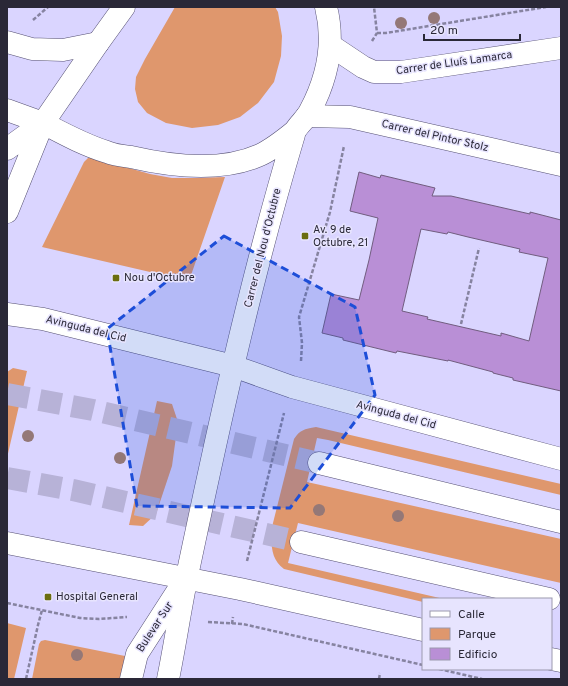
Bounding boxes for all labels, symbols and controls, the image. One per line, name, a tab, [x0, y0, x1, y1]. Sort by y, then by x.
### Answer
scale bar	[424, 16, 520, 42]
text: 20 m	[430, 23, 458, 39]
street label: Carrer de Lluís Lamarca	[395, 48, 513, 78]
street label: Carrer del Pintor Stolz	[380, 117, 490, 155]
street label: Carrer del Nou d'Octubre	[241, 187, 285, 309]
place label: Av. 9 de Octubre, 21	[313, 223, 368, 250]
marker: Av. 9 de Octubre, 21	[300, 231, 310, 241]
place label: Nou d'Octubre	[124, 271, 195, 285]
marker: Nou d'Octubre	[111, 273, 121, 283]
street label: Avinguda del Cid	[44, 312, 128, 346]
street label: Avinguda del Cid	[354, 398, 438, 432]
place label: Hospital General	[56, 590, 138, 604]
marker: Hospital General	[43, 592, 53, 602]
legend	[422, 598, 552, 670]
street label: Bulevar Sur	[134, 599, 177, 655]
text: Calle	[458, 607, 485, 623]
text: Parque	[458, 627, 496, 643]
text: Edificio	[458, 647, 498, 663]

